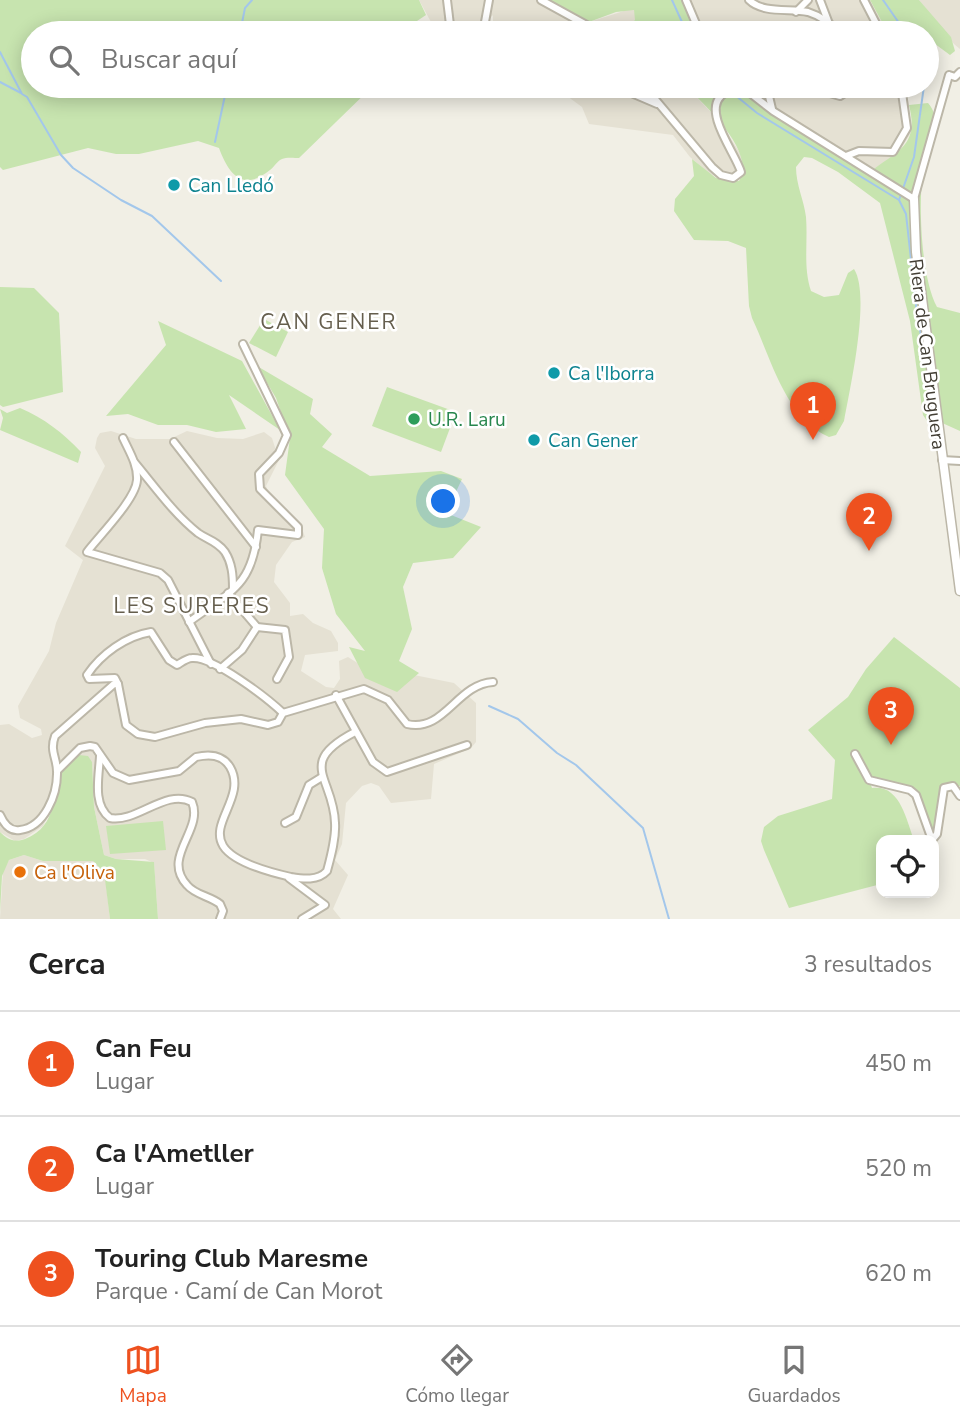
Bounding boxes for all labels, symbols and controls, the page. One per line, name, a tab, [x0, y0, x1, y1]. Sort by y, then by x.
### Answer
search box	[21, 21, 939, 98]
icon: search	[45, 41, 83, 79]
text: Buscar aquí	[101, 42, 237, 77]
place label: Can Lledó	[188, 173, 274, 199]
marker: Can Lledó	[166, 177, 182, 193]
street label: Riera de Can Bruguera	[902, 257, 952, 451]
district label: CAN GENER	[260, 308, 398, 336]
place label: Ca l'Iborra	[568, 361, 655, 387]
marker: Ca l'Iborra	[546, 365, 562, 381]
pin: 1	[790, 382, 836, 440]
place label: U.R. Laru	[428, 407, 506, 433]
marker: U.R. Laru	[406, 411, 422, 427]
place label: Can Gener	[548, 428, 638, 454]
marker: Can Gener	[526, 432, 542, 448]
your location	[426, 484, 460, 518]
pin: 2	[846, 493, 892, 551]
district label: LES SURERES	[113, 592, 271, 620]
pin: 3	[868, 687, 914, 745]
map controls	[876, 835, 939, 898]
button: locate	[876, 835, 939, 898]
place label: Ca l'Oliva	[34, 860, 115, 886]
marker: Ca l'Oliva	[12, 864, 28, 880]
text: Cerca	[28, 944, 106, 985]
text: 3 resultados	[804, 949, 932, 980]
text: Can Feu	[95, 1031, 192, 1066]
text: 1	[44, 1048, 58, 1079]
text: 450 m	[865, 1048, 932, 1079]
text: Lugar	[95, 1066, 154, 1097]
text: Ca l'Ametller	[95, 1136, 254, 1171]
text: 2	[44, 1153, 58, 1184]
text: 520 m	[865, 1153, 932, 1184]
text: Lugar	[95, 1171, 154, 1202]
text: Touring Club Maresme	[95, 1241, 368, 1276]
text: 3	[44, 1258, 58, 1289]
text: 620 m	[865, 1258, 932, 1289]
text: Parque · Camí de Can Morot	[95, 1276, 382, 1307]
tab: Mapa	[119, 1341, 167, 1409]
tab: Cómo llegar	[405, 1341, 509, 1409]
tab: Guardados	[748, 1341, 841, 1409]

